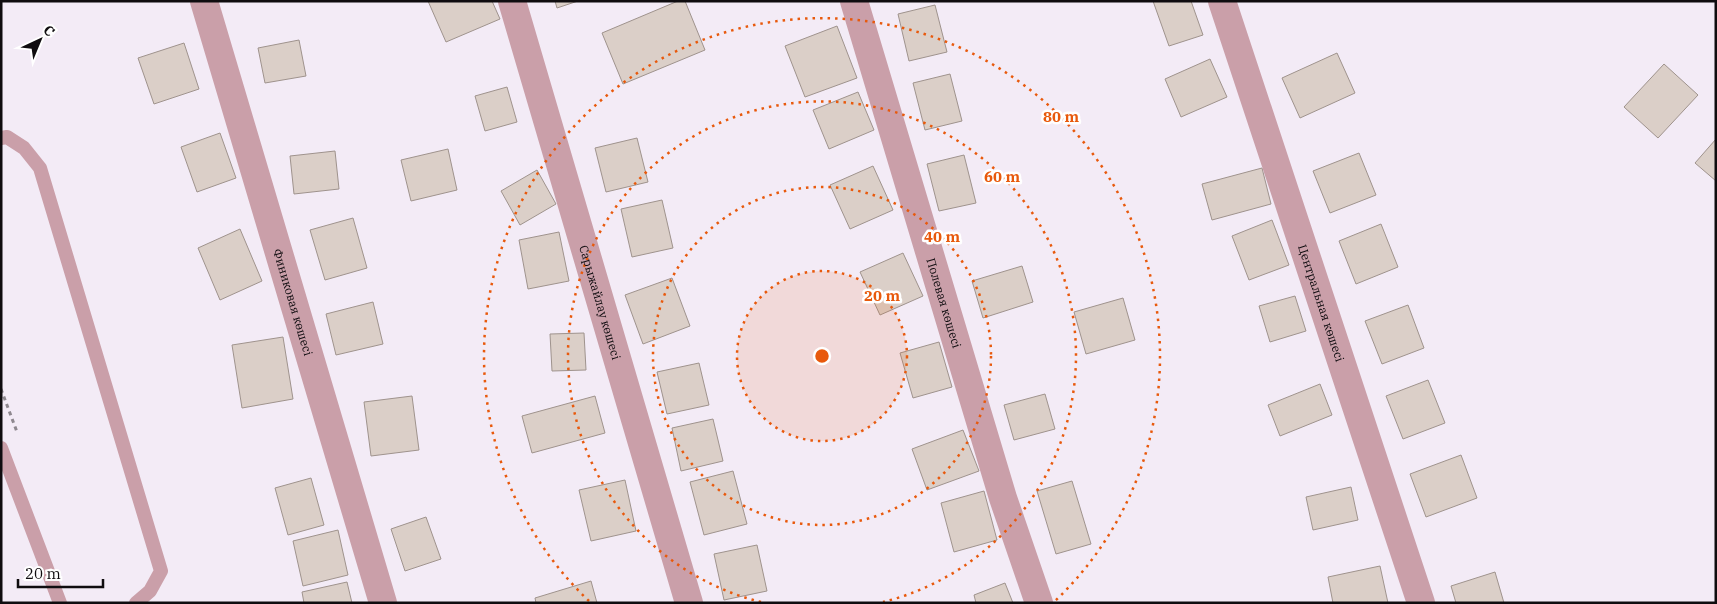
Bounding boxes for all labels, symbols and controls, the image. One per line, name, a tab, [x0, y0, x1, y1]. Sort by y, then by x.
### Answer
north arrow	[15, 15, 65, 65]
text: С	[39, 21, 59, 40]
text: 80 m	[1043, 107, 1079, 126]
text: 60 m	[984, 167, 1020, 186]
text: 40 m	[924, 227, 960, 246]
street label: Центральная көшесі	[1295, 242, 1348, 364]
street label: Сарыжайлау көшесі	[577, 243, 625, 362]
street label: Финиковая көшесі	[271, 247, 317, 357]
street label: Полевая көшесі	[924, 256, 965, 350]
text: 20 m	[864, 286, 900, 305]
centre of rings	[813, 347, 831, 365]
scale bar	[18, 556, 102, 588]
text: 20 m	[25, 564, 61, 583]

